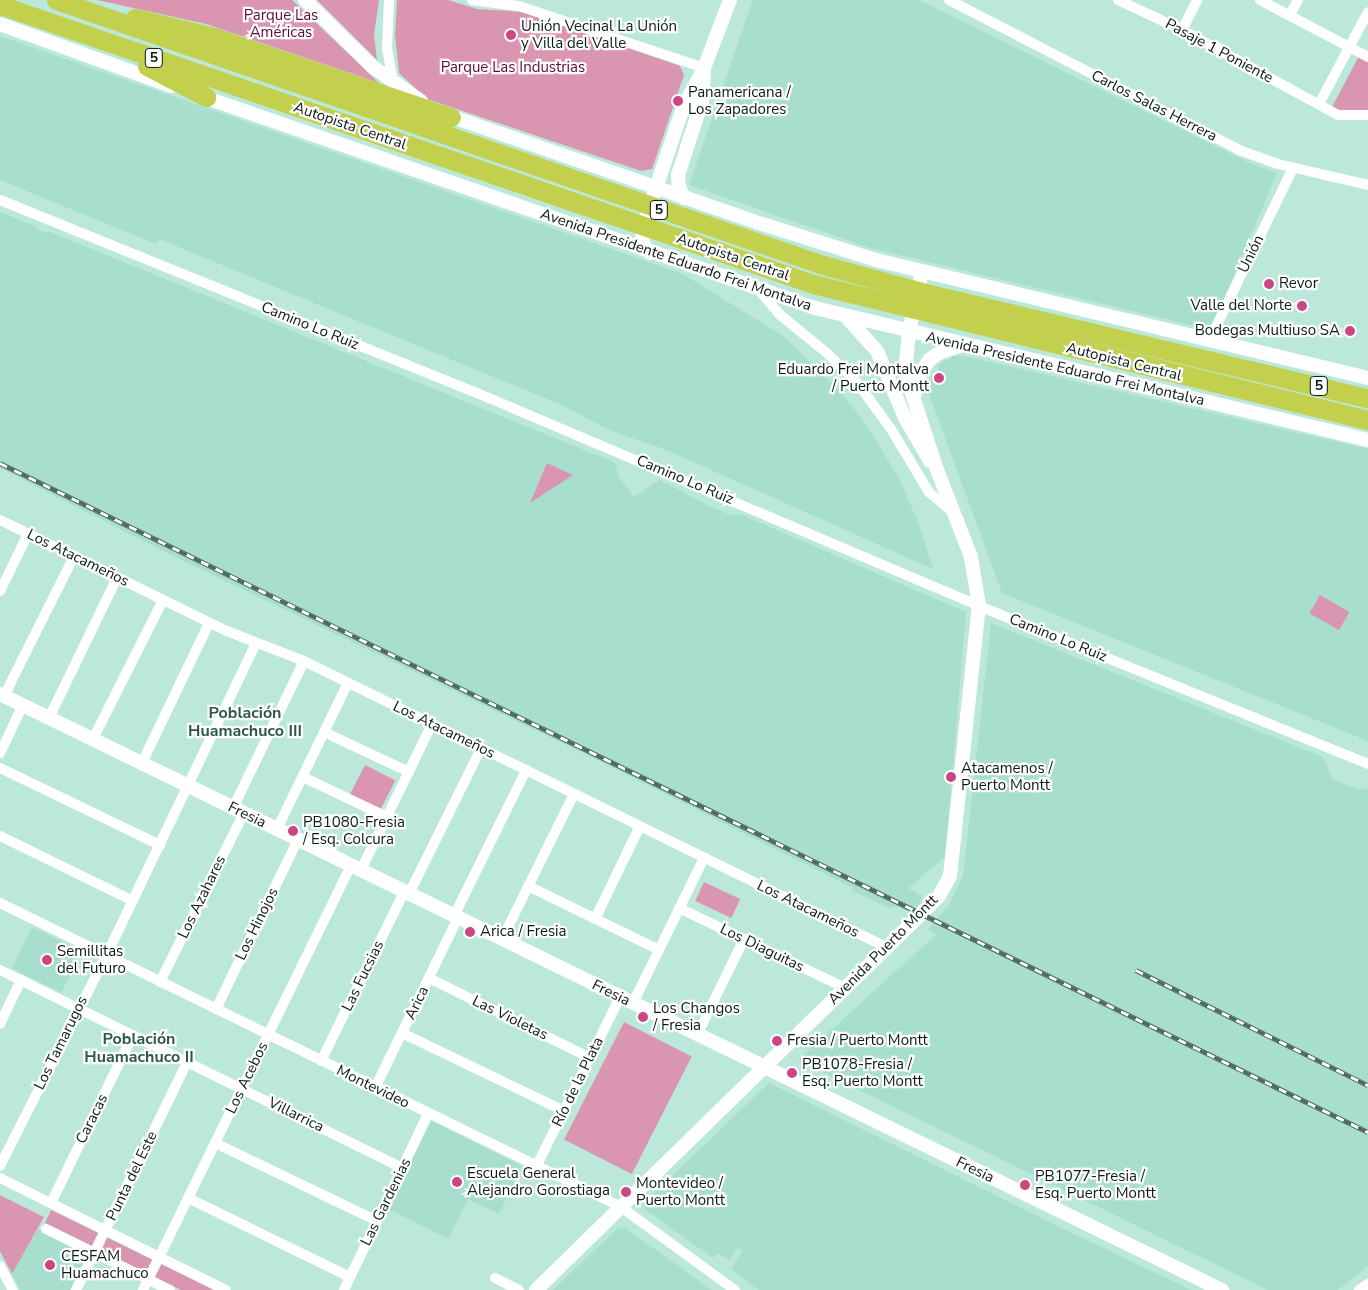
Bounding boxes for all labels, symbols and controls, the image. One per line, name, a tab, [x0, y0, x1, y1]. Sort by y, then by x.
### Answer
park label: Parque Las Américas	[244, 6, 318, 41]
street label: Pasaje 1 Poniente	[1162, 15, 1276, 87]
place label: Unión Vecinal La Unión y Villa del Valle	[521, 17, 677, 52]
marker: Unión Vecinal La Unión y Villa del Valle	[505, 29, 517, 41]
road number: 5	[144, 46, 164, 70]
park label: Parque Las Industrias	[441, 59, 585, 77]
street label: Carlos Salas Herrera	[1088, 66, 1220, 146]
place label: Panamericana / Los Zapadores	[688, 83, 791, 118]
marker: Panamericana / Los Zapadores	[672, 95, 684, 107]
street label: Autopista Central	[291, 98, 409, 154]
road number: 5	[649, 198, 669, 222]
street label: Avenida Presidente Eduardo Frei Montalva	[538, 205, 814, 315]
street label: Autopista Central	[674, 229, 792, 285]
street label: Unión	[1234, 232, 1268, 276]
place label: Revor	[1279, 275, 1318, 293]
marker: Revor	[1263, 278, 1275, 290]
place label: Valle del Norte	[1191, 297, 1292, 315]
street label: Camino Lo Ruiz	[258, 298, 362, 354]
marker: Valle del Norte	[1296, 300, 1308, 312]
place label: Bodegas Multiuso SA	[1195, 322, 1340, 340]
marker: Bodegas Multiuso SA	[1344, 325, 1356, 337]
street label: Avenida Presidente Eduardo Frei Montalva	[924, 328, 1206, 410]
street label: Autopista Central	[1064, 339, 1184, 385]
place label: Eduardo Frei Montalva / Puerto Montt	[778, 360, 929, 395]
marker: Eduardo Frei Montalva / Puerto Montt	[933, 372, 945, 384]
road number: 5	[1309, 374, 1329, 398]
street label: Camino Lo Ruiz	[634, 451, 736, 509]
street label: Los Atacameños	[24, 526, 132, 590]
street label: Camino Lo Ruiz	[1006, 610, 1110, 666]
street label: Los Atacameños	[390, 698, 498, 762]
district label: Población Huamachuco III	[188, 703, 302, 741]
place label: Atacamenos / Puerto Montt	[961, 759, 1053, 794]
marker: Atacamenos / Puerto Montt	[945, 771, 957, 783]
street label: Fresia	[225, 798, 269, 832]
place label: PB1080-Fresia / Esq. Colcura	[303, 813, 405, 848]
marker: PB1080-Fresia / Esq. Colcura	[287, 825, 299, 837]
street label: Los Azahares	[174, 853, 230, 941]
street label: Los Atacameños	[754, 877, 862, 941]
street label: Los Hinojos	[232, 885, 282, 963]
street label: Avenida Puerto Montt	[824, 891, 942, 1009]
street label: Los Diaguitas	[717, 920, 807, 976]
place label: Arica / Fresia	[480, 923, 567, 941]
marker: Arica / Fresia	[464, 926, 476, 938]
street label: Las Fucsias	[338, 938, 388, 1014]
place label: Semillitas del Futuro	[57, 942, 126, 977]
marker: Semillitas del Futuro	[41, 954, 53, 966]
street label: Fresia	[589, 976, 633, 1010]
street label: Arica	[401, 983, 433, 1023]
street label: Las Violetas	[469, 992, 551, 1044]
street label: Los Tamarugos	[31, 993, 91, 1093]
place label: Los Changos / Fresia	[653, 999, 740, 1034]
marker: Los Changos / Fresia	[637, 1011, 649, 1023]
district label: Población Huamachuco II	[84, 1029, 194, 1067]
place label: Fresia / Puerto Montt	[787, 1032, 928, 1050]
street label: Río de la Plata	[549, 1034, 607, 1130]
marker: Fresia / Puerto Montt	[771, 1035, 783, 1047]
street label: Los Acebos	[222, 1039, 272, 1117]
place label: PB1078-Fresia / Esq. Puerto Montt	[802, 1055, 923, 1090]
street label: Montevideo	[334, 1062, 412, 1112]
marker: PB1078-Fresia / Esq. Puerto Montt	[786, 1067, 798, 1079]
street label: Caracas	[72, 1091, 112, 1147]
street label: Villarrica	[265, 1094, 327, 1136]
street label: Punta del Este	[103, 1128, 161, 1224]
street label: Fresia	[953, 1153, 997, 1187]
street label: Las Gardenias	[357, 1155, 415, 1249]
place label: Escuela General Alejandro Gorostiaga	[467, 1164, 610, 1199]
place label: PB1077-Fresia / Esq. Puerto Montt	[1035, 1167, 1156, 1202]
place label: Montevideo / Puerto Montt	[636, 1174, 725, 1209]
marker: Escuela General Alejandro Gorostiaga	[451, 1176, 463, 1188]
marker: PB1077-Fresia / Esq. Puerto Montt	[1019, 1179, 1031, 1191]
marker: Montevideo / Puerto Montt	[620, 1186, 632, 1198]
place label: CESFAM Huamachuco	[61, 1247, 149, 1282]
marker: CESFAM Huamachuco	[43, 1258, 57, 1272]

